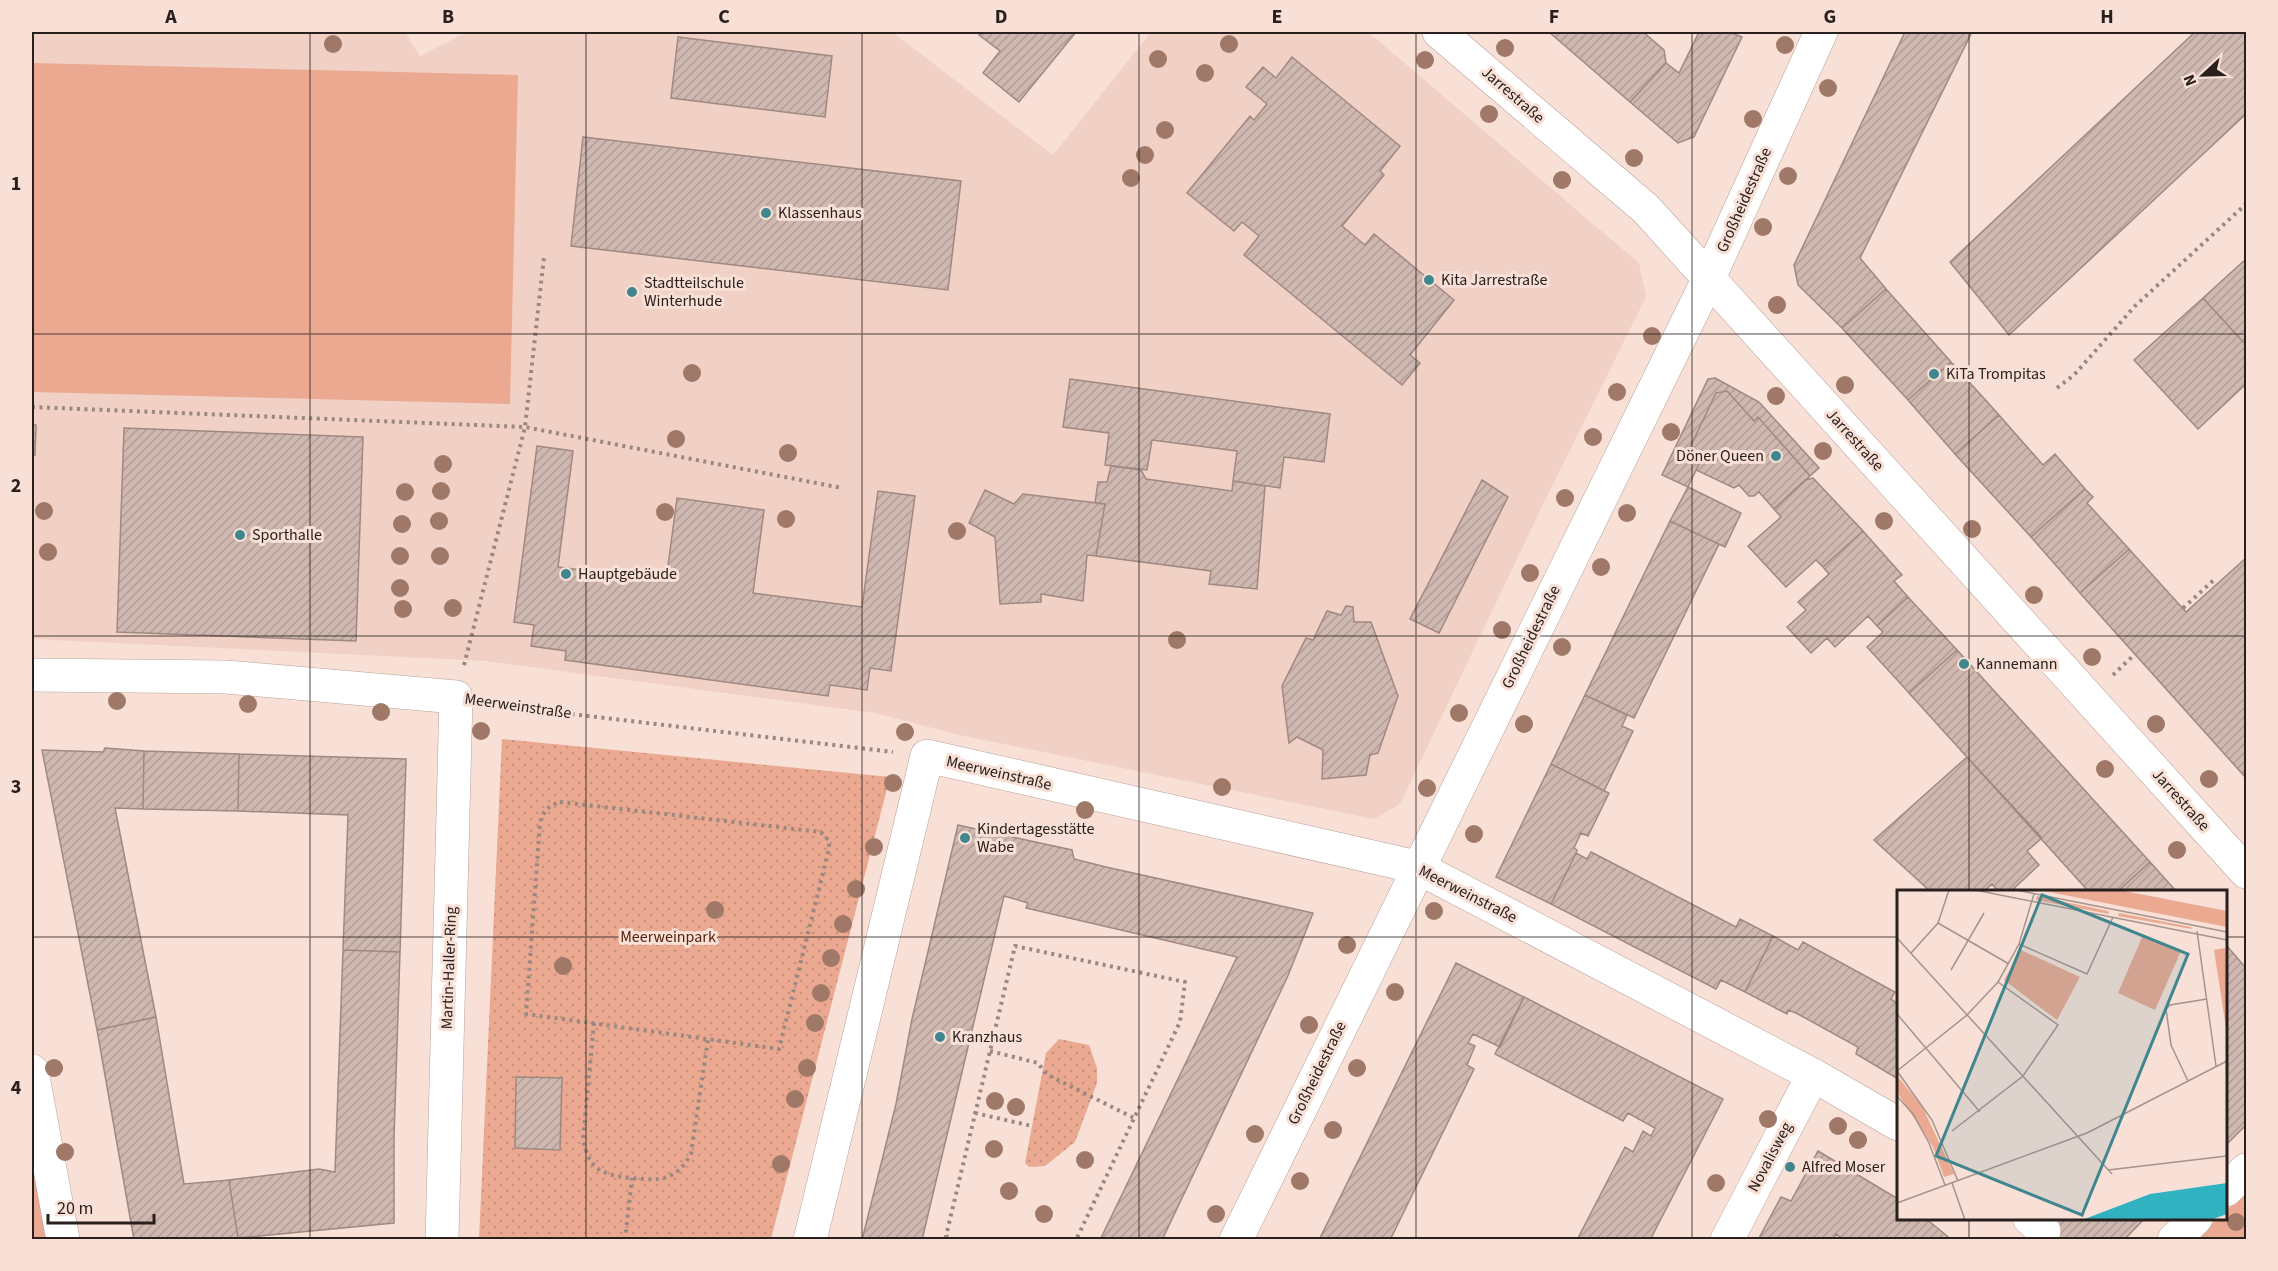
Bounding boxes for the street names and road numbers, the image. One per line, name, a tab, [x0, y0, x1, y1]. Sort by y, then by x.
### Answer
street label: Jarrestraße	[1477, 62, 1549, 129]
street label: Großheidestraße	[1711, 144, 1777, 256]
street label: Jarrestraße	[1821, 404, 1889, 476]
street label: Großheidestraße	[1496, 581, 1566, 692]
street label: Meerweinstraße	[463, 688, 573, 724]
street label: Meerweinstraße	[944, 750, 1054, 796]
street label: Jarrestraße	[2147, 764, 2215, 836]
street label: Meerweinstraße	[1415, 860, 1521, 928]
street label: Martin-Haller-Ring	[436, 906, 462, 1030]
street label: Großheidestraße	[1282, 1017, 1352, 1128]
street label: Novalisweg	[1742, 1118, 1798, 1196]

